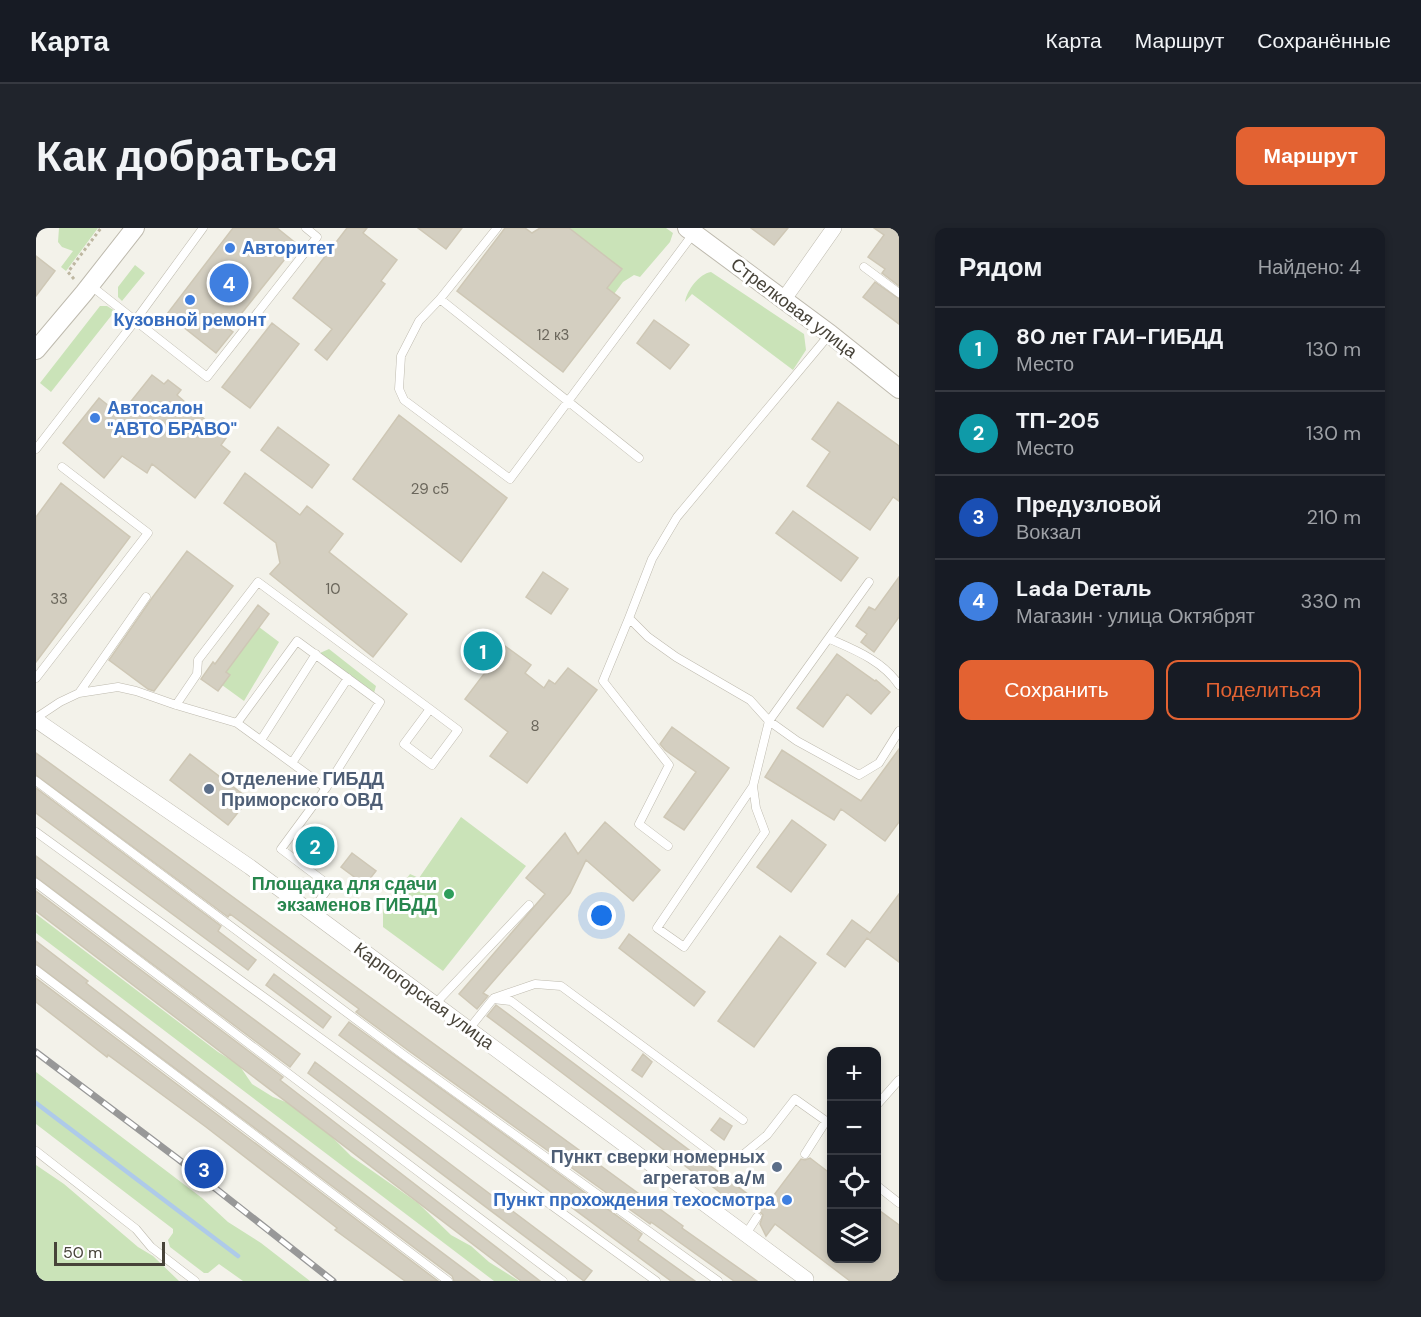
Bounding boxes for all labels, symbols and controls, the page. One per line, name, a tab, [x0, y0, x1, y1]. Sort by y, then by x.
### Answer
text: Карта	[30, 23, 109, 60]
text: Карта	[1046, 27, 1102, 55]
text: Маршрут	[1135, 27, 1224, 55]
text: Сохранённые	[1257, 27, 1391, 55]
button: Маршрут	[1236, 127, 1385, 185]
text: Как добраться	[36, 129, 338, 184]
place label: Авторитет	[242, 236, 335, 260]
marker: Авторитет	[223, 241, 237, 255]
text: Рядом	[959, 250, 1042, 284]
street label: Стрелковая улица	[726, 252, 863, 364]
text: Найдено: 4	[1258, 254, 1361, 280]
pin: 4	[210, 260, 248, 306]
marker: Кузовной ремонт	[183, 293, 197, 307]
place label: Кузовной ремонт	[113, 308, 267, 332]
text: 80 лет ГАИ-ГИБДД	[1016, 322, 1223, 351]
house number: 12 к3	[537, 325, 569, 345]
text: 1	[975, 336, 982, 362]
text: 130 m	[1306, 336, 1361, 362]
text: Место	[1016, 351, 1074, 377]
place label: Автосалон "АВТО БРАВО"	[107, 396, 237, 441]
text: ТП-205	[1016, 406, 1100, 435]
marker: Автосалон "АВТО БРАВО"	[88, 411, 102, 425]
text: 2	[973, 420, 984, 446]
text: 130 m	[1306, 420, 1361, 446]
text: Место	[1016, 435, 1074, 461]
house number: 29 с5	[411, 479, 449, 499]
text: Предузловой	[1016, 490, 1162, 519]
text: 3	[972, 504, 985, 530]
text: 210 m	[1306, 504, 1361, 530]
text: Вокзал	[1016, 519, 1081, 545]
text: Lada Dеталь	[1016, 574, 1152, 603]
house number: 10	[326, 579, 340, 599]
text: 4	[972, 588, 985, 614]
text: 330 m	[1301, 588, 1361, 614]
house number: 33	[50, 589, 68, 609]
text: Магазин · улица Октябрят	[1016, 603, 1255, 629]
pin: 1	[464, 628, 502, 674]
button: Сохранить	[959, 660, 1154, 720]
button: Поделиться	[1166, 660, 1361, 720]
house number: 8	[530, 716, 540, 736]
place label: Отделение ГИБДД Приморского ОВД	[221, 767, 384, 812]
marker: Отделение ГИБДД Приморского ОВД	[202, 782, 216, 796]
pin: 2	[296, 824, 334, 868]
place label: Площадка для сдачи экзаменов ГИБДД	[252, 872, 437, 917]
marker: Площадка для сдачи экзаменов ГИБДД	[442, 887, 456, 901]
your location	[587, 901, 616, 930]
street label: Карпогорская улица	[349, 937, 500, 1056]
map controls	[827, 1047, 881, 1263]
button: +	[827, 1047, 881, 1101]
button: −	[827, 1101, 881, 1155]
place label: Пункт сверки номерных агрегатов а/м	[551, 1145, 765, 1190]
pin: 3	[184, 1146, 224, 1192]
button: locate	[827, 1155, 881, 1209]
marker: Пункт сверки номерных агрегатов а/м	[770, 1160, 784, 1174]
place label: Пункт прохождения техосмотра	[493, 1188, 776, 1212]
marker: Пункт прохождения техосмотра	[780, 1193, 794, 1207]
button: layers	[827, 1209, 881, 1263]
scale bar	[54, 1239, 165, 1266]
text: 50 m	[63, 1242, 102, 1263]

